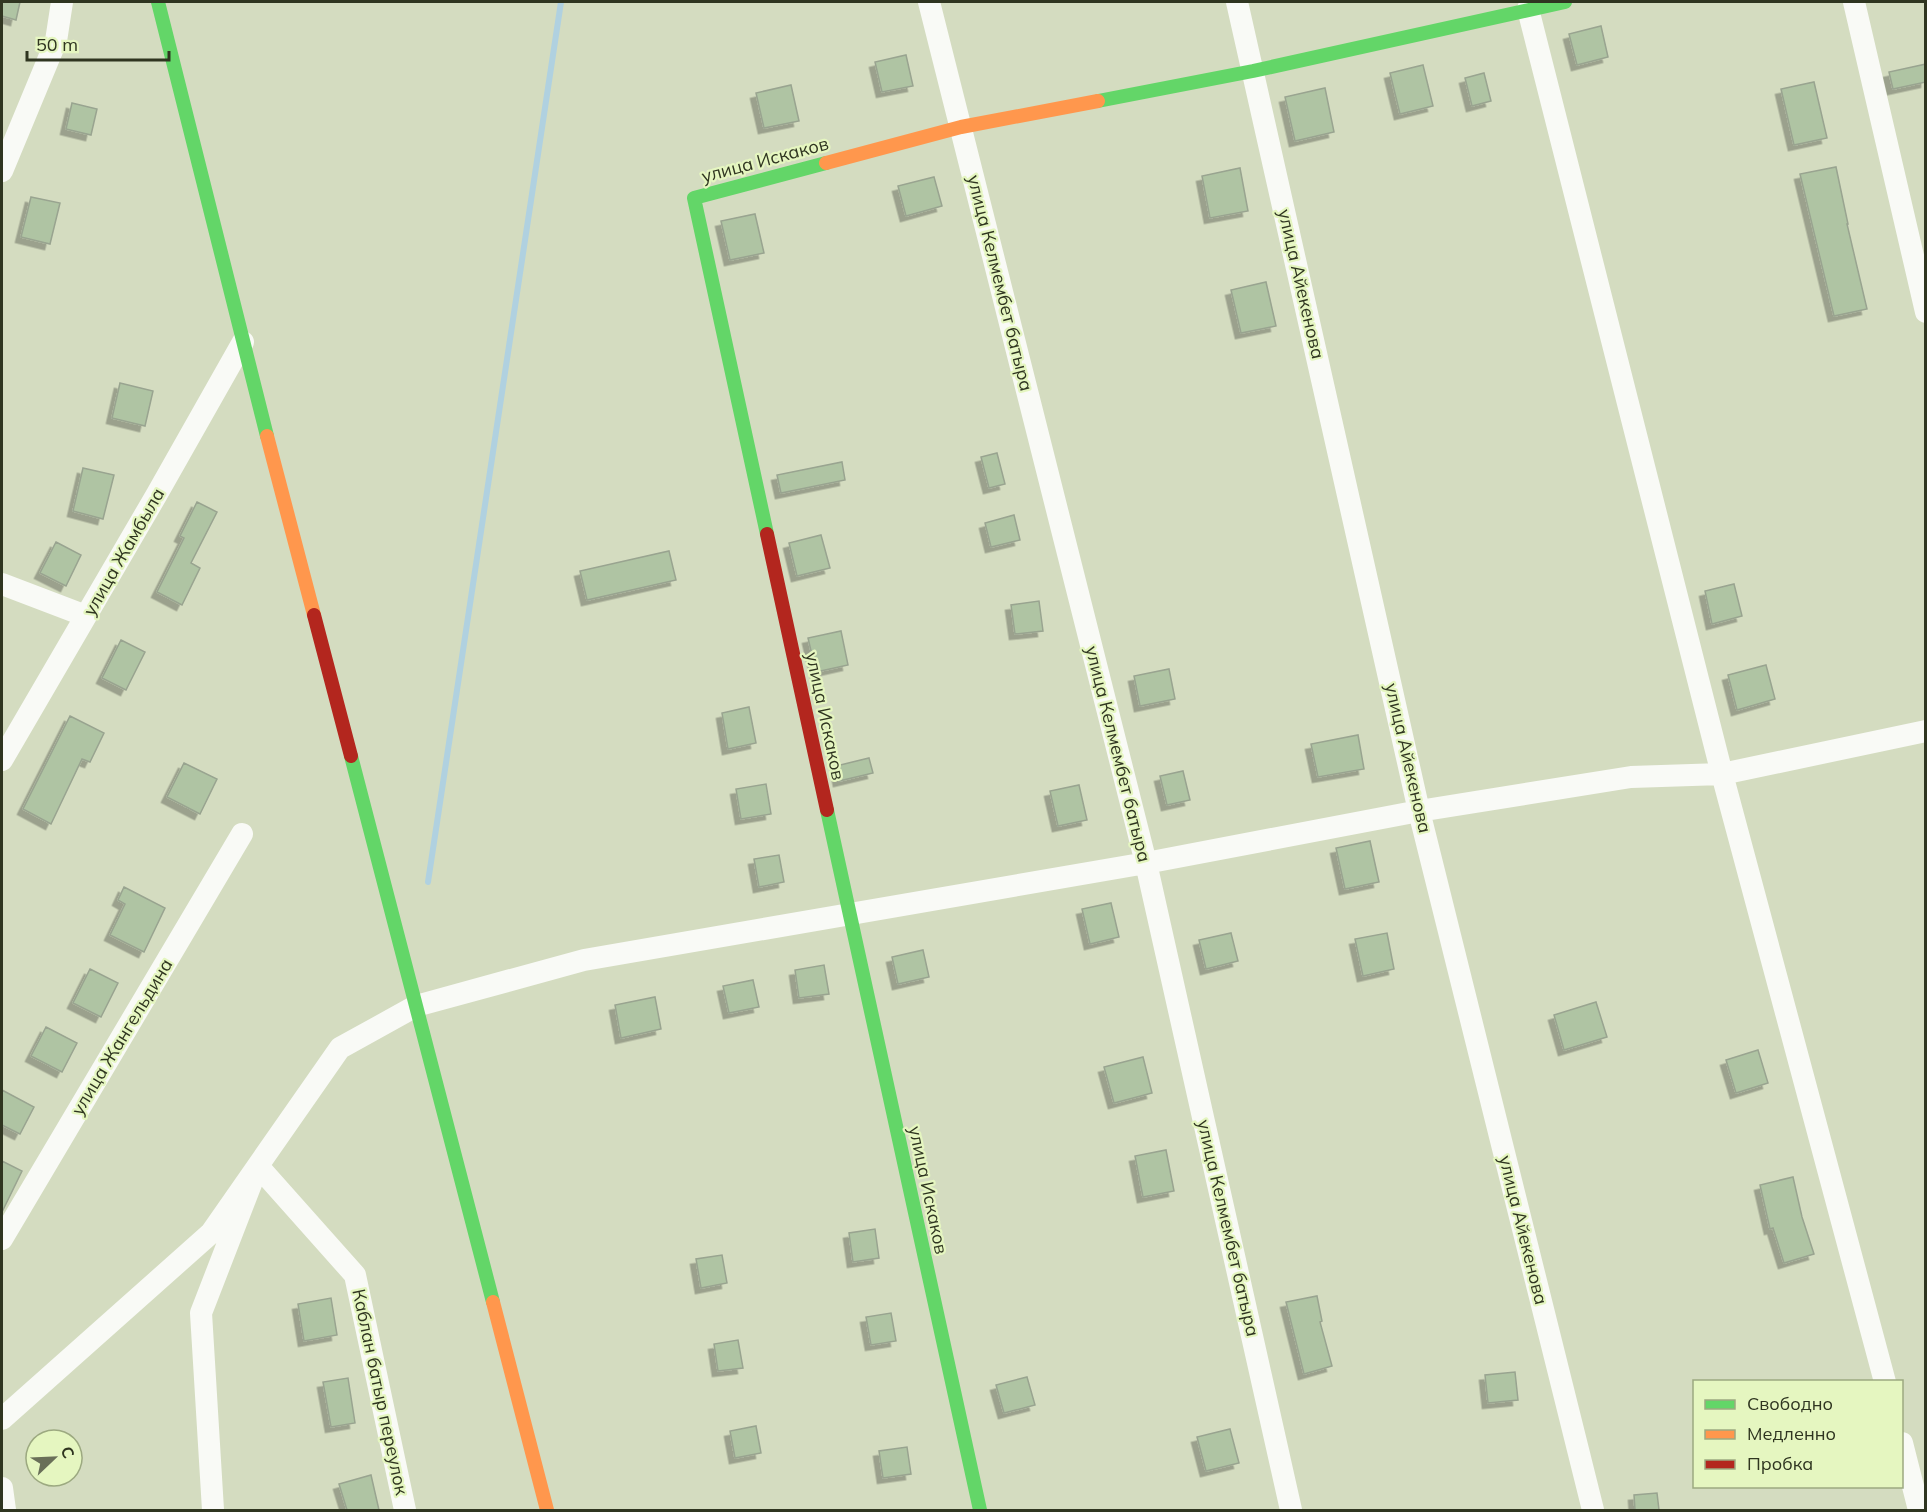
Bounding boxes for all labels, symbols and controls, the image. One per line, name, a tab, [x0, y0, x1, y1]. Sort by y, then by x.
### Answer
scale bar	[27, 24, 170, 62]
text: 50 m	[36, 33, 78, 56]
street label: улица Искаков	[699, 132, 831, 188]
street label: улица Келмембет батыра	[962, 172, 1038, 393]
street label: улица Айекенова	[1273, 207, 1330, 361]
street label: улица Жамбыла	[78, 484, 169, 620]
street label: улица Келмембет батыра	[1080, 643, 1156, 864]
street label: улица Искаков	[801, 650, 850, 782]
street label: улица Айекенова	[1380, 681, 1437, 835]
street label: улица Жангельдина	[66, 954, 177, 1119]
street label: улица Келмембет батыра	[1192, 1117, 1265, 1339]
street label: улица Искаков	[904, 1124, 953, 1256]
street label: улица Айекенова	[1494, 1153, 1553, 1307]
street label: Каблан батыр переулок	[347, 1287, 414, 1497]
legend	[1693, 1380, 1903, 1488]
text: Свободно	[1747, 1392, 1833, 1415]
text: Медленно	[1747, 1422, 1836, 1445]
north arrow	[24, 1428, 84, 1488]
text: С	[56, 1443, 79, 1461]
text: Пробка	[1747, 1452, 1813, 1475]

